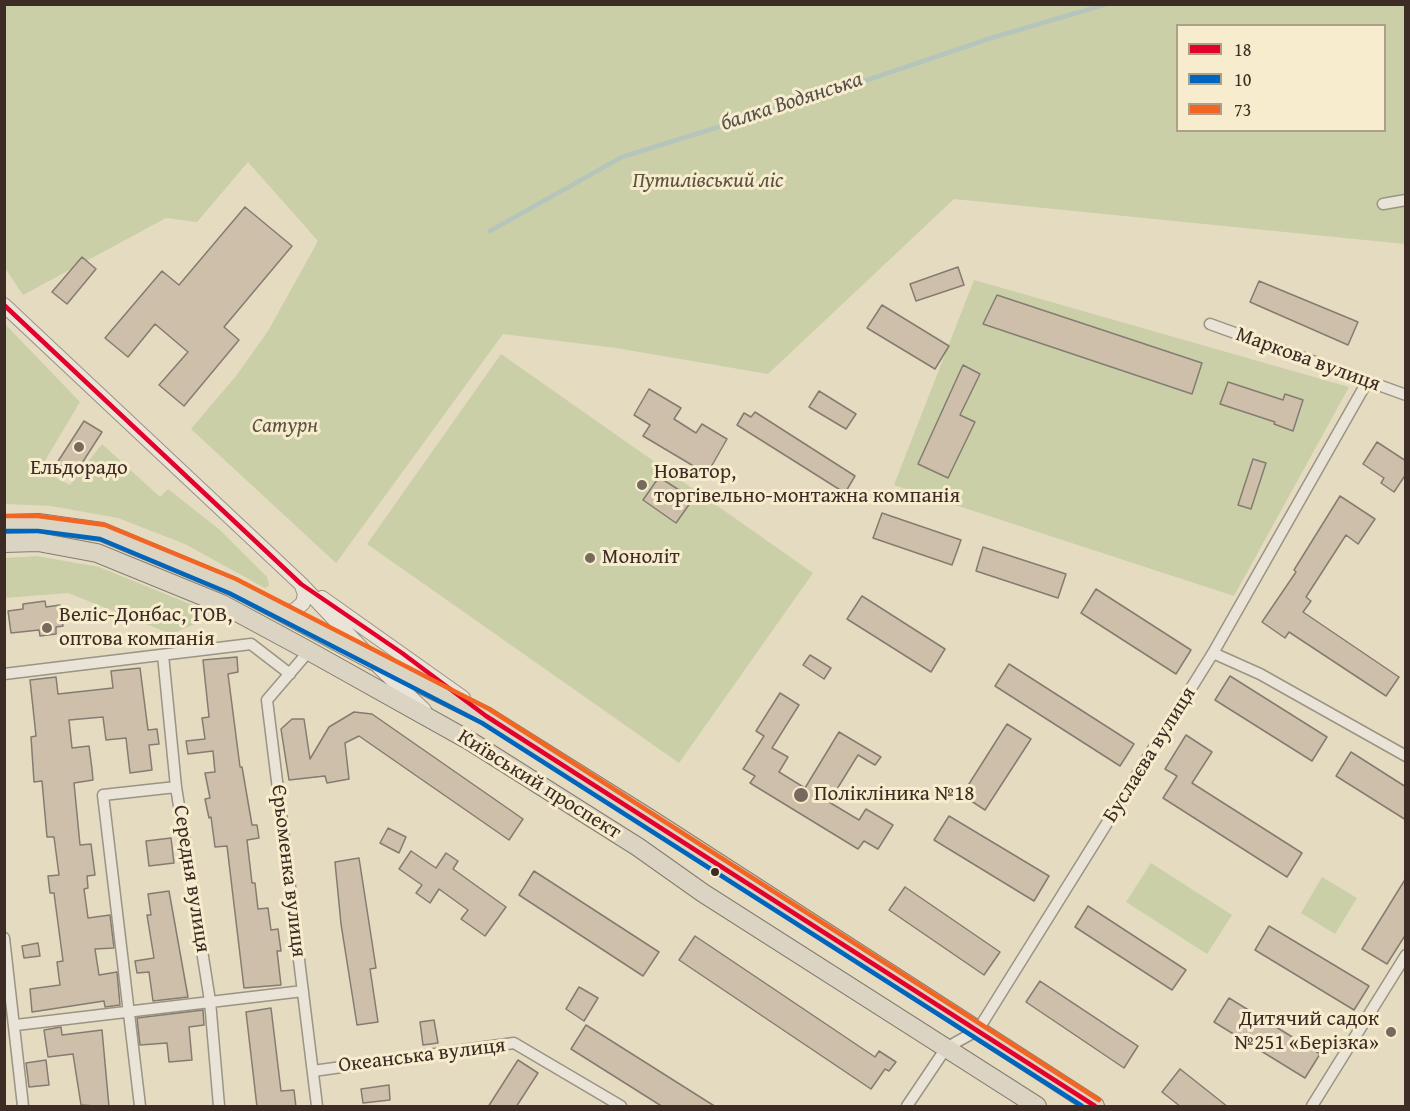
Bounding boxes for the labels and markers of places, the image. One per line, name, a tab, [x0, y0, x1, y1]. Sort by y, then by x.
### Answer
marker: Ельдорадо	[72, 440, 86, 454]
place label: Ельдорадо	[30, 456, 128, 482]
place label: Новатор, торгівельно-монтажна компанія	[654, 460, 960, 510]
marker: Новатор, торгівельно-монтажна компанія	[635, 478, 649, 492]
place label: Моноліт	[602, 545, 680, 571]
marker: Моноліт	[583, 551, 597, 565]
place label: Веліс-Донбас, ТОВ, оптова компанія	[59, 603, 232, 653]
marker: Веліс-Донбас, ТОВ, оптова компанія	[40, 621, 54, 635]
place label: Полікліника №18	[814, 782, 974, 808]
marker: Полікліника №18	[792, 786, 810, 804]
unlabelled marker	[709, 866, 721, 878]
place label: Дитячий садок №251 «Берізка»	[1234, 1007, 1379, 1057]
marker: Дитячий садок №251 «Берізка»	[1384, 1025, 1398, 1039]

